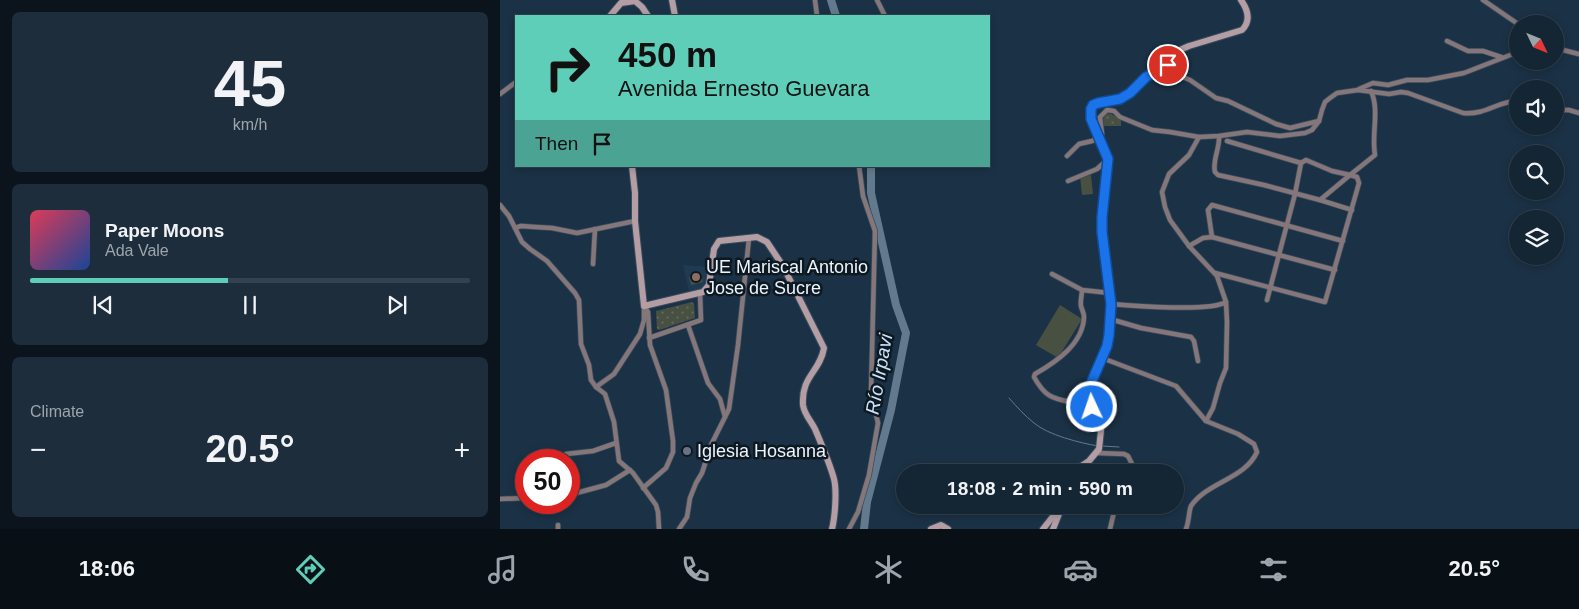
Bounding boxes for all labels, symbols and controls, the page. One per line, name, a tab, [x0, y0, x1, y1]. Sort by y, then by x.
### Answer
north arrow	[1509, 15, 1564, 70]
map controls	[1509, 15, 1564, 265]
icon: right	[535, 35, 600, 100]
text: 450 m	[618, 35, 717, 74]
pin	[1147, 44, 1189, 86]
text: 45	[214, 47, 286, 120]
icon: arrive	[1154, 51, 1182, 79]
text: Avenida Ernesto Guevara	[618, 76, 870, 101]
button: sound	[1509, 80, 1564, 135]
text: km/h	[233, 116, 267, 133]
icon: arrive	[588, 130, 616, 158]
text: Then	[535, 133, 578, 154]
button: search	[1509, 145, 1564, 200]
button: layers	[1509, 210, 1564, 265]
text: Paper Moons	[105, 220, 224, 241]
text: Ada Vale	[105, 242, 169, 259]
place label: UE Mariscal Antonio Jose de Sucre	[706, 257, 868, 298]
marker: UE Mariscal Antonio Jose de Sucre	[690, 271, 702, 283]
icon: previous	[89, 291, 117, 319]
icon: pause	[236, 291, 264, 319]
icon: next	[383, 291, 411, 319]
water label: Río Irpavi	[862, 331, 897, 416]
position arrow	[1065, 380, 1117, 432]
text: Climate	[30, 403, 84, 420]
text: 20.5°	[205, 428, 295, 470]
text: −	[30, 434, 46, 465]
text: +	[454, 434, 470, 465]
place label: Iglesia Hosanna	[697, 441, 827, 461]
marker: Iglesia Hosanna	[681, 445, 693, 457]
speed limit sign: 50	[515, 449, 580, 514]
text: 18:08 · 2 min · 590 m	[947, 478, 1133, 499]
icon: directions	[293, 552, 328, 587]
icon: music	[485, 552, 520, 587]
icon: phone	[678, 552, 713, 587]
icon: climate	[871, 552, 906, 587]
icon: car	[1063, 552, 1098, 587]
icon: filters	[1256, 552, 1291, 587]
text: 18:06	[79, 556, 135, 581]
text: 20.5°	[1448, 556, 1500, 581]

